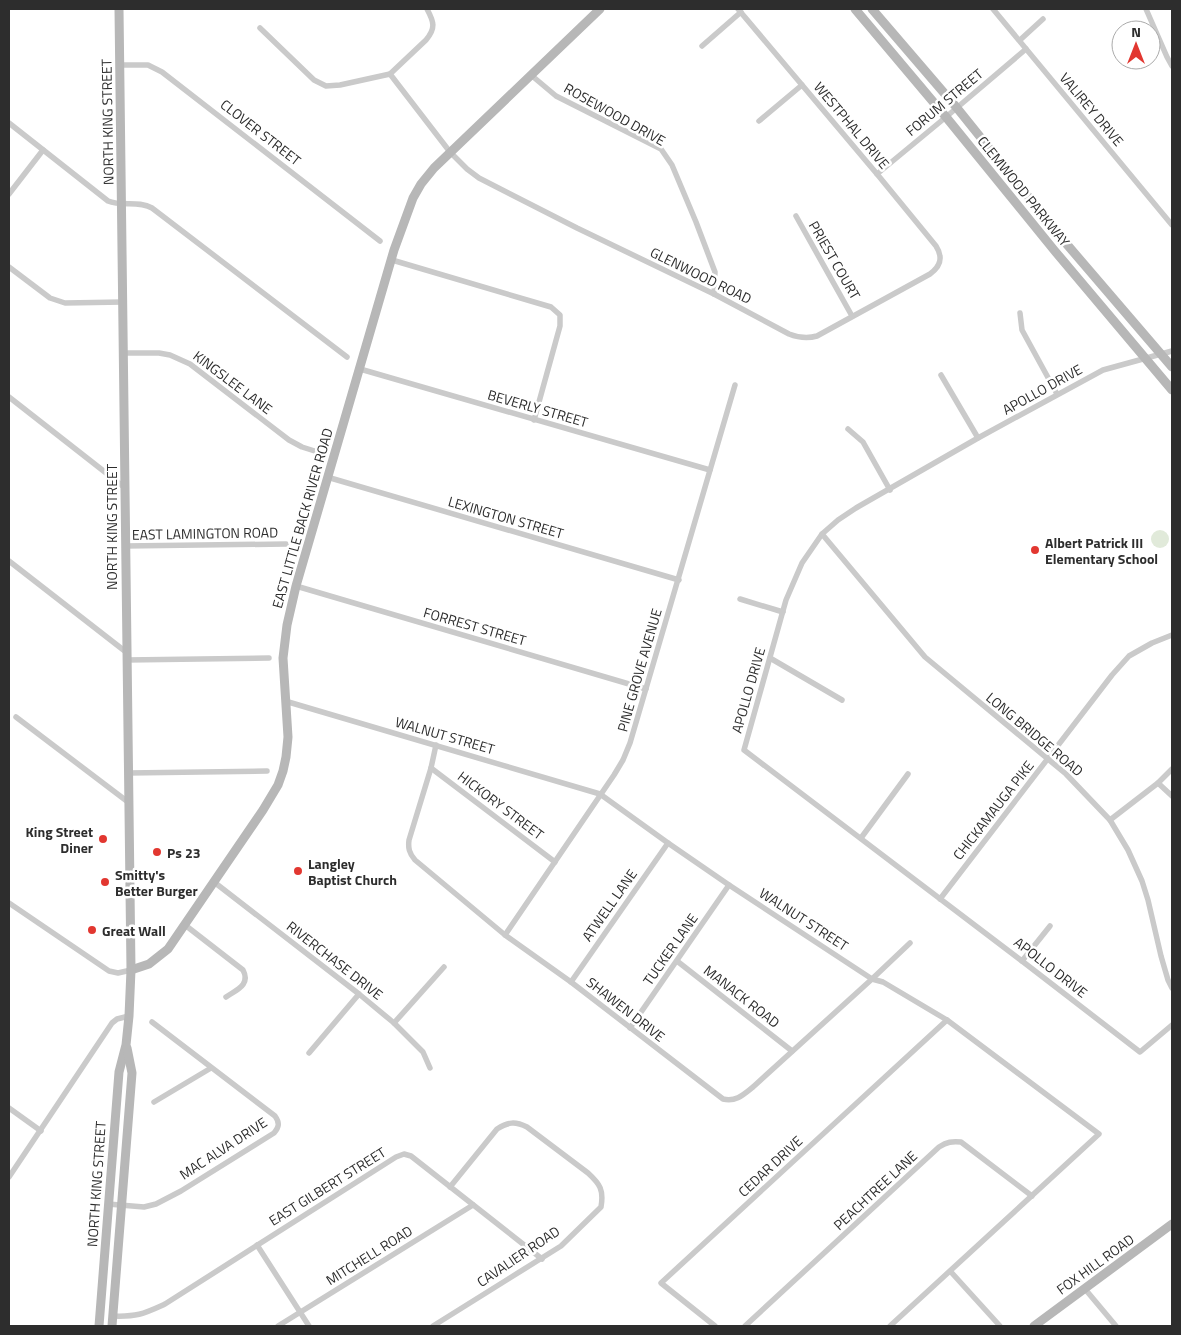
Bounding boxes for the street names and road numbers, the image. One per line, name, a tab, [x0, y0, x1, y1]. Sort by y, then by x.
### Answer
street label: NORTH KING STREET	[95, 58, 119, 185]
street label: FORUM STREET	[901, 63, 988, 141]
street label: VALIREY DRIVE	[1055, 68, 1129, 151]
street label: ROSEWOOD DRIVE	[560, 77, 670, 151]
street label: WESTPHAL DRIVE	[809, 77, 895, 173]
street label: CLOVER STREET	[216, 94, 306, 171]
street label: CLEMWOOD PARKWAY	[973, 131, 1076, 251]
street label: PRIEST COURT	[804, 217, 866, 304]
street label: GLENWOOD ROAD	[647, 241, 755, 309]
street label: KINGSLEE LANE	[189, 345, 277, 419]
street label: APOLLO DRIVE	[998, 358, 1086, 420]
street label: BEVERLY STREET	[485, 384, 591, 433]
street label: EAST LITTLE BACK RIVER ROAD	[266, 425, 338, 611]
street label: NORTH KING STREET	[101, 463, 122, 590]
street label: LEXINGTON STREET	[446, 490, 567, 544]
street label: EAST LAMINGTON ROAD	[132, 521, 278, 545]
street label: FORREST STREET	[421, 601, 529, 651]
street label: PINE GROVE AVENUE	[611, 606, 667, 734]
street label: APOLLO DRIVE	[726, 644, 770, 735]
street label: LONG BRIDGE ROAD	[982, 687, 1088, 781]
street label: WALNUT STREET	[393, 711, 498, 759]
street label: CHICKAMAUGA PIKE	[947, 756, 1039, 864]
street label: HICKORY STREET	[454, 766, 549, 845]
street label: ATWELL LANE	[576, 864, 642, 945]
street label: WALNUT STREET	[755, 882, 853, 956]
street label: TUCKER LANE	[637, 909, 703, 989]
street label: RIVERCHASE DRIVE	[282, 916, 388, 1005]
street label: APOLLO DRIVE	[1010, 932, 1092, 1003]
street label: MANACK ROAD	[699, 960, 785, 1032]
street label: SHAWEN DRIVE	[582, 972, 670, 1047]
street label: MAC ALVA DRIVE	[175, 1112, 271, 1184]
street label: NORTH KING STREET	[81, 1120, 111, 1248]
street label: CEDAR DRIVE	[733, 1130, 807, 1201]
street label: EAST GILBERT STREET	[264, 1141, 390, 1231]
street label: PEACHTREE LANE	[828, 1145, 922, 1235]
street label: MITCHELL ROAD	[322, 1220, 416, 1290]
street label: CAVALIER ROAD	[472, 1220, 564, 1292]
street label: FOX HILL ROAD	[1052, 1229, 1138, 1299]

